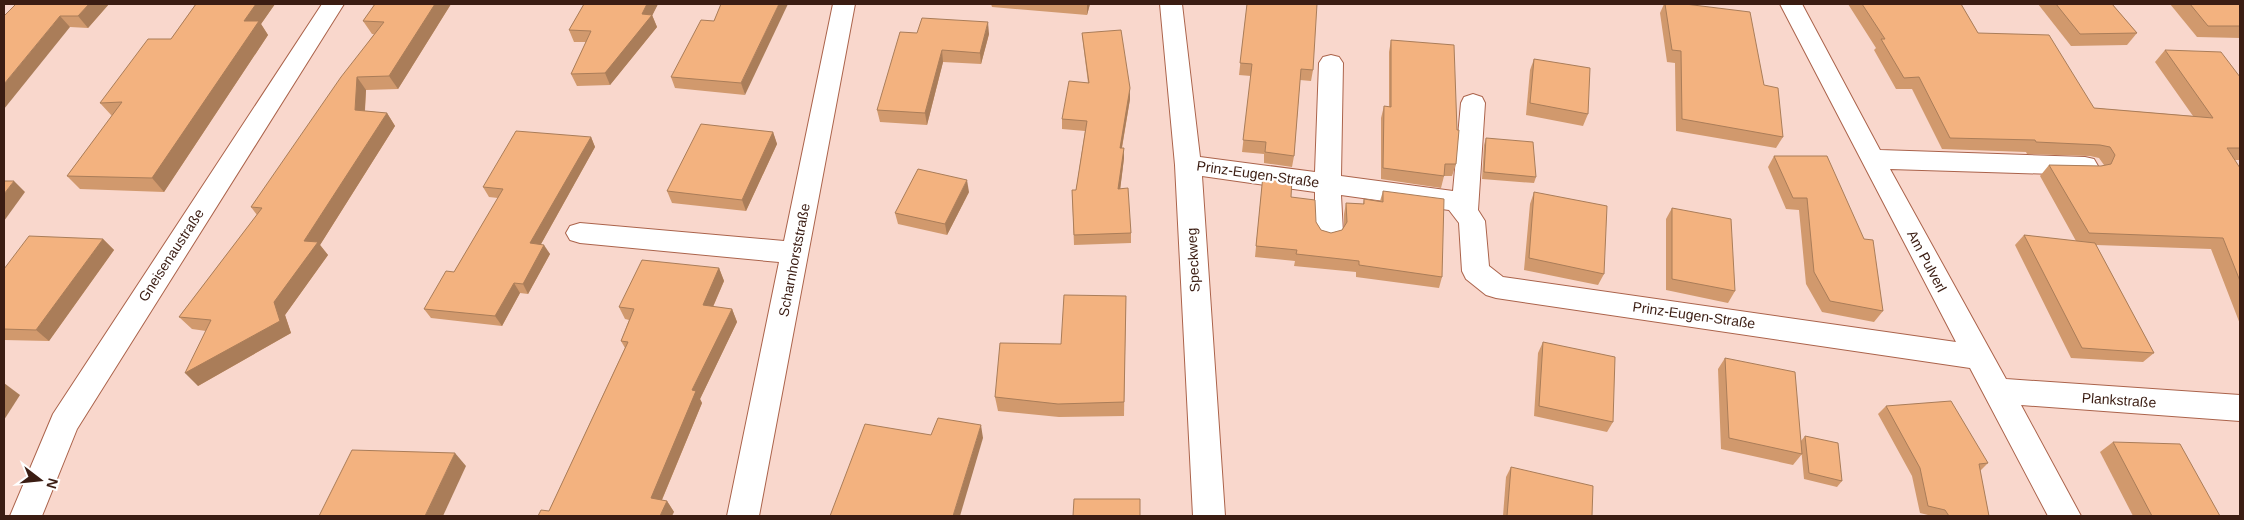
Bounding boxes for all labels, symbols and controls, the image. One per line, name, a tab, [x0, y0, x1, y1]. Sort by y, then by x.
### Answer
street label: Prinz-Eugen-Straße	[1196, 157, 1321, 191]
street label: Scharnhorststraße	[775, 202, 813, 318]
street label: Gneisenaustraße	[135, 205, 207, 304]
street label: Speckweg	[1183, 227, 1203, 293]
street label: Am Pulverl	[1904, 227, 1950, 295]
street label: Prinz-Eugen-Straße	[1632, 298, 1757, 332]
street label: Plankstraße	[2081, 389, 2157, 411]
north arrow	[15, 455, 65, 505]
text: N	[43, 477, 62, 491]

